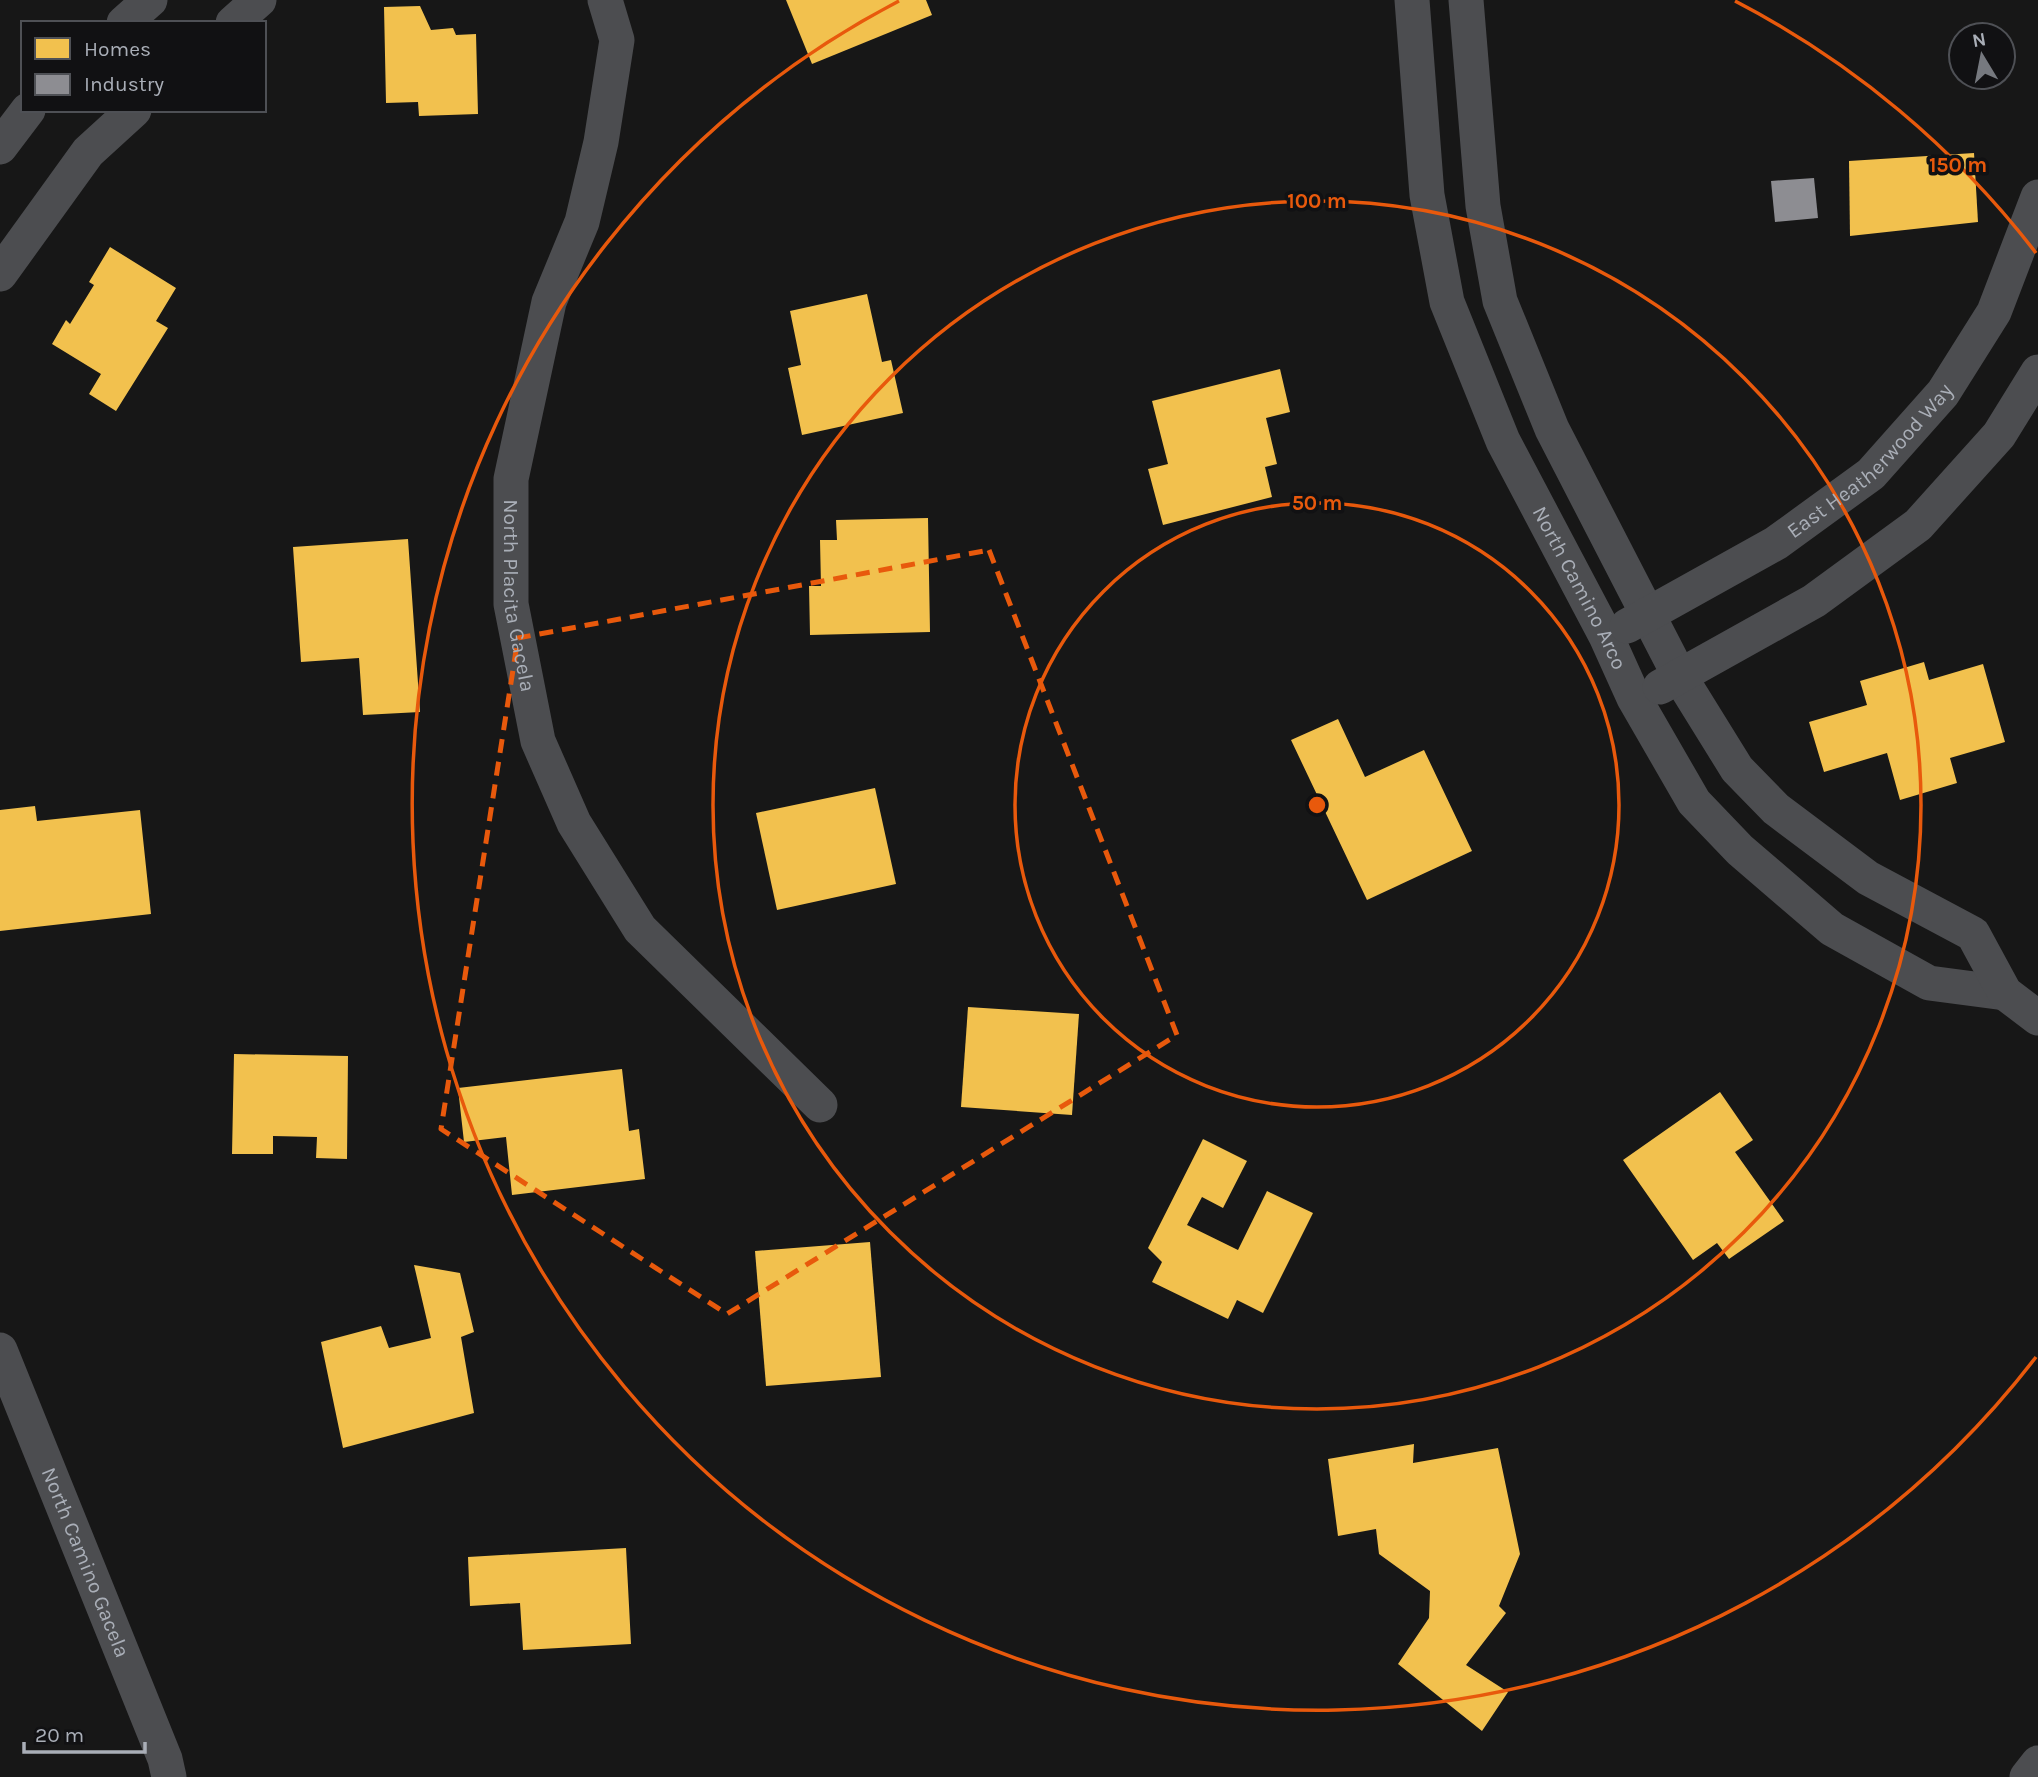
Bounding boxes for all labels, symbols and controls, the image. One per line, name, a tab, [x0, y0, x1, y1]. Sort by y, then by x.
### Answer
legend	[21, 21, 266, 112]
north arrow	[1947, 21, 2017, 91]
text: N	[1971, 28, 1988, 52]
text: Homes	[84, 37, 151, 61]
text: Industry	[84, 72, 164, 96]
text: 150 m	[1929, 153, 1987, 177]
text: 100 m	[1287, 189, 1347, 213]
street label: East Heatherwood Way	[1782, 379, 1958, 543]
text: 50 m	[1292, 491, 1342, 515]
street label: North Placita Gacela	[499, 499, 540, 694]
street label: North Camino Arco	[1528, 502, 1632, 673]
centre of rings	[1305, 793, 1329, 817]
street label: North Camino Gacela	[37, 1464, 135, 1661]
scale bar	[24, 1710, 145, 1754]
text: 20 m	[35, 1723, 84, 1747]

